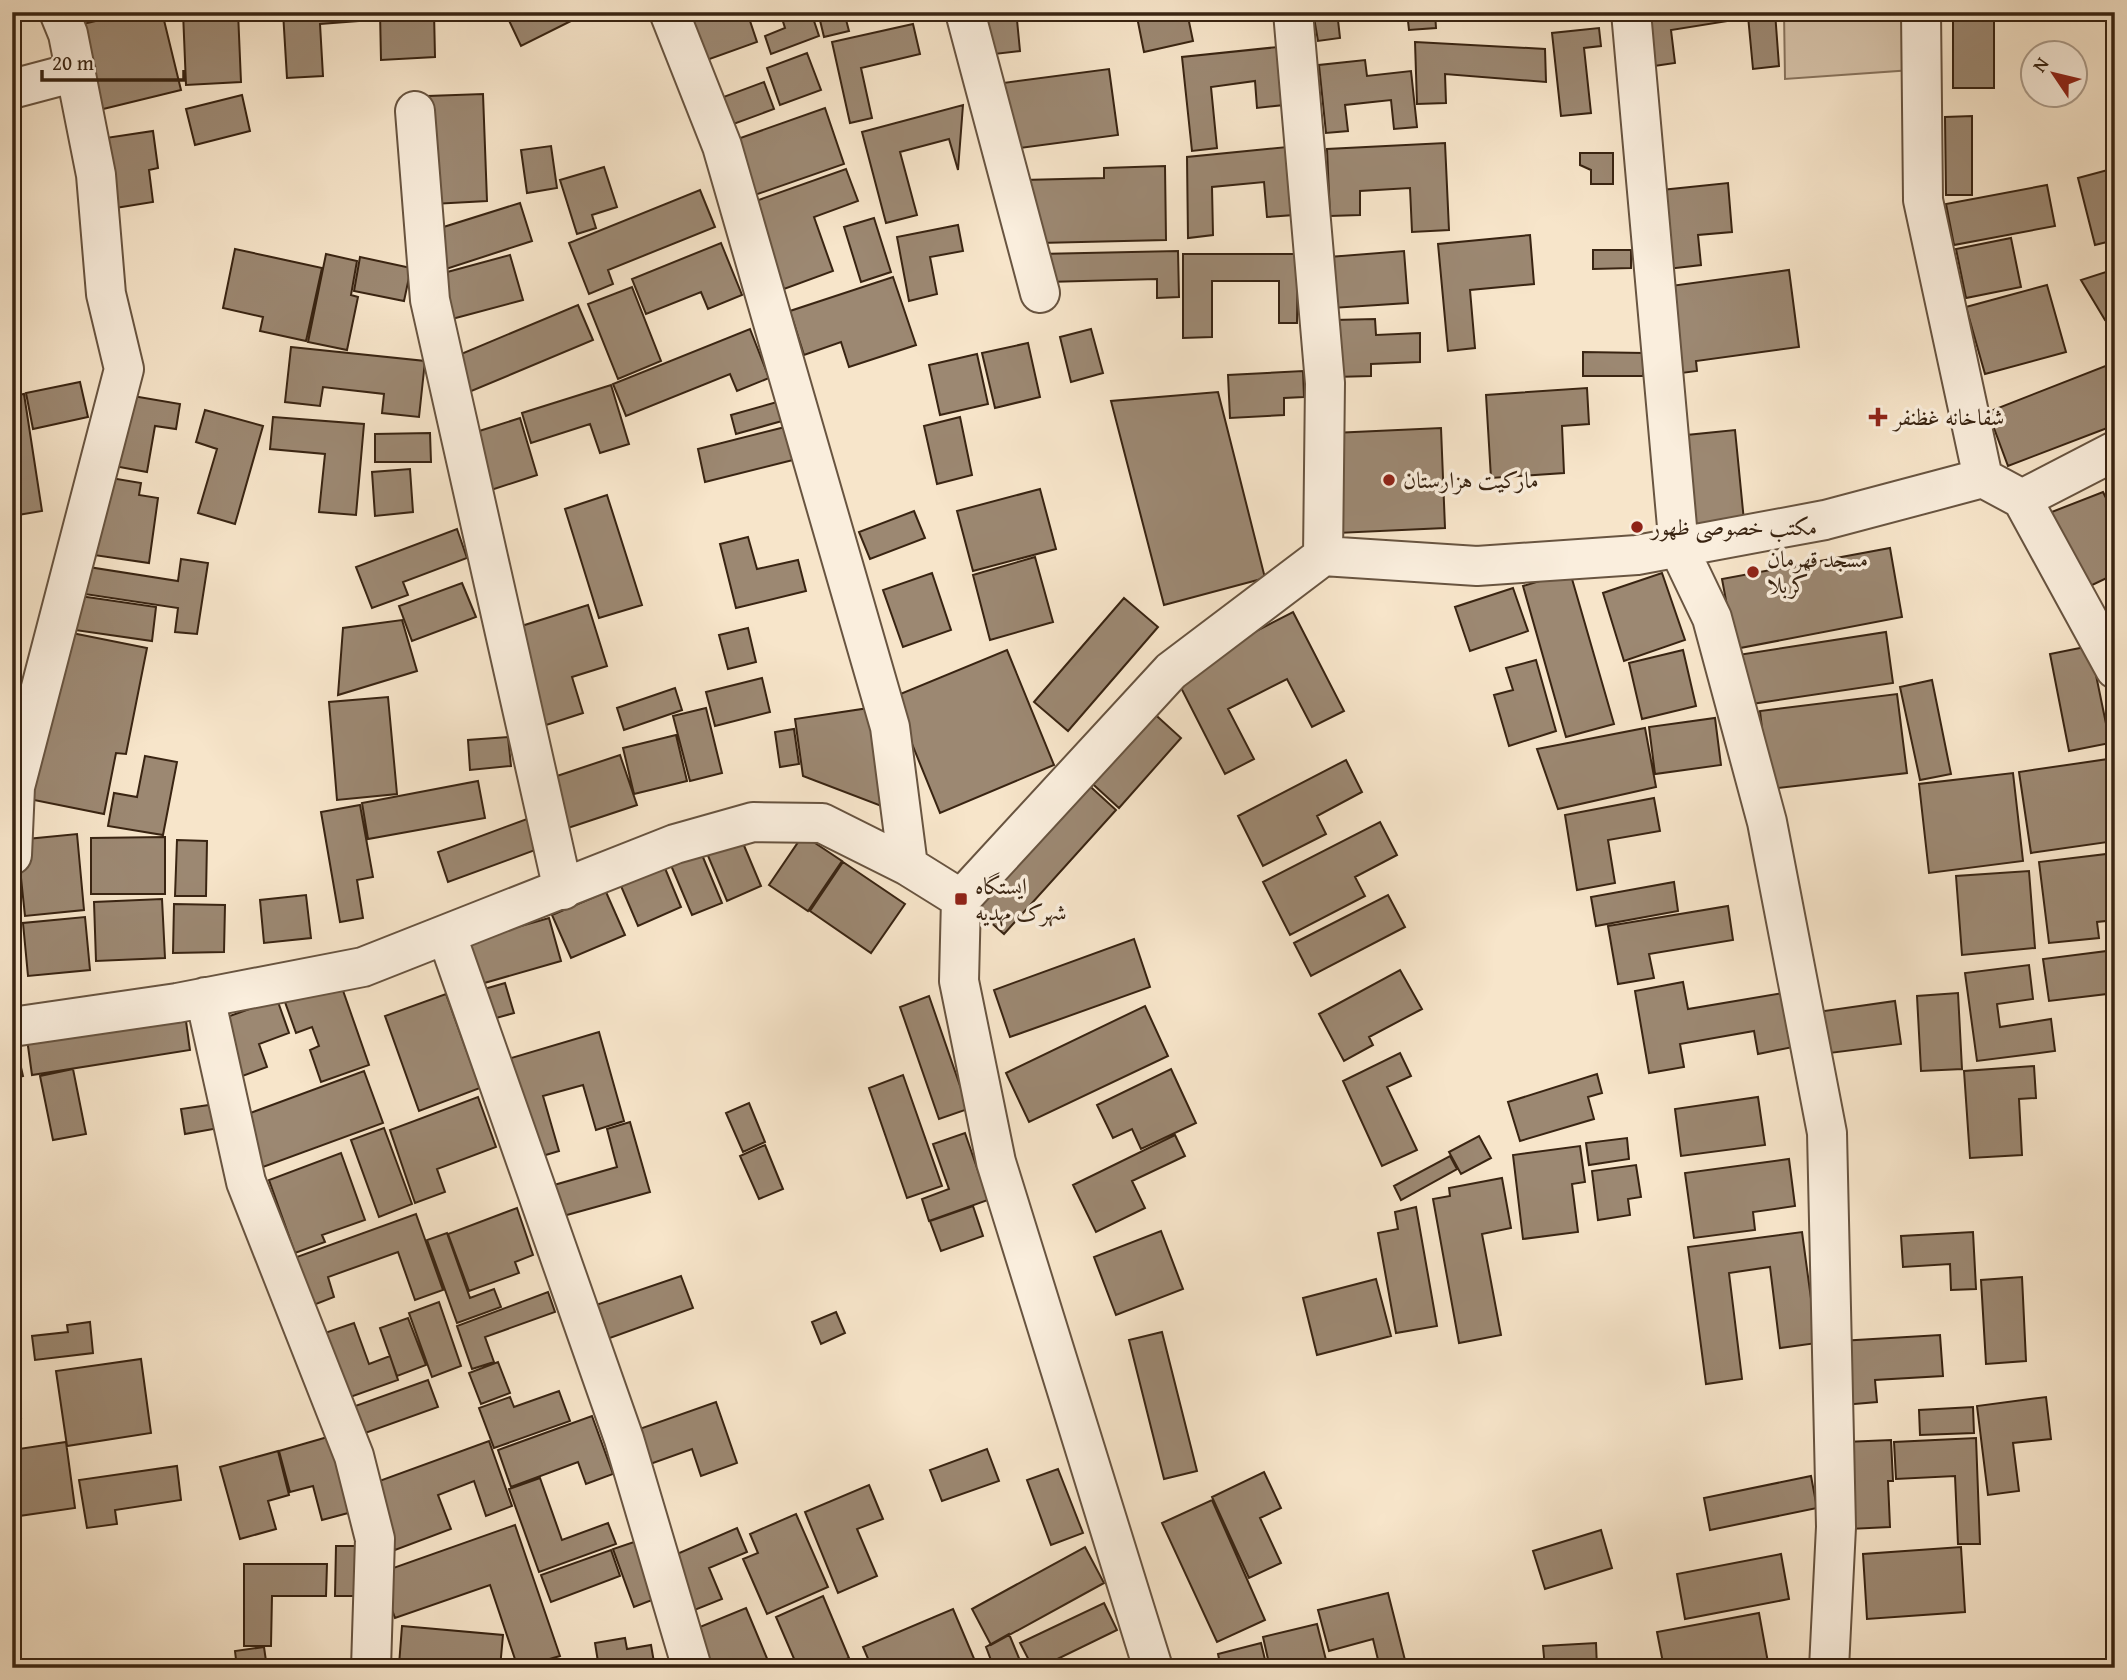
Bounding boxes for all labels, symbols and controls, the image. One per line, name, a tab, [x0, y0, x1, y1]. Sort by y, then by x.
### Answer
scale bar	[42, 38, 184, 82]
north arrow	[2018, 38, 2088, 108]
text: 20 m	[52, 47, 94, 78]
text: N	[2025, 51, 2055, 77]
place label: شفاخانه غظنفر	[1892, 400, 2004, 433]
marker: شفاخانه غظنفر	[1868, 407, 1888, 427]
place label: مارکیت هزارستان	[1403, 463, 1539, 496]
marker: مارکیت هزارستان	[1381, 472, 1397, 488]
place label: مکتب خصوصی ظهور	[1649, 510, 1817, 544]
marker: مکتب خصوصی ظهور	[1629, 519, 1645, 535]
place label: مسجد قهرمان کربلا	[1767, 542, 1868, 601]
marker: مسجد قهرمان کربلا	[1745, 564, 1761, 580]
place label: ایستگاه شهرک مهدیه	[975, 869, 1067, 928]
marker: ایستگاه شهرک مهدیه	[953, 891, 969, 907]

